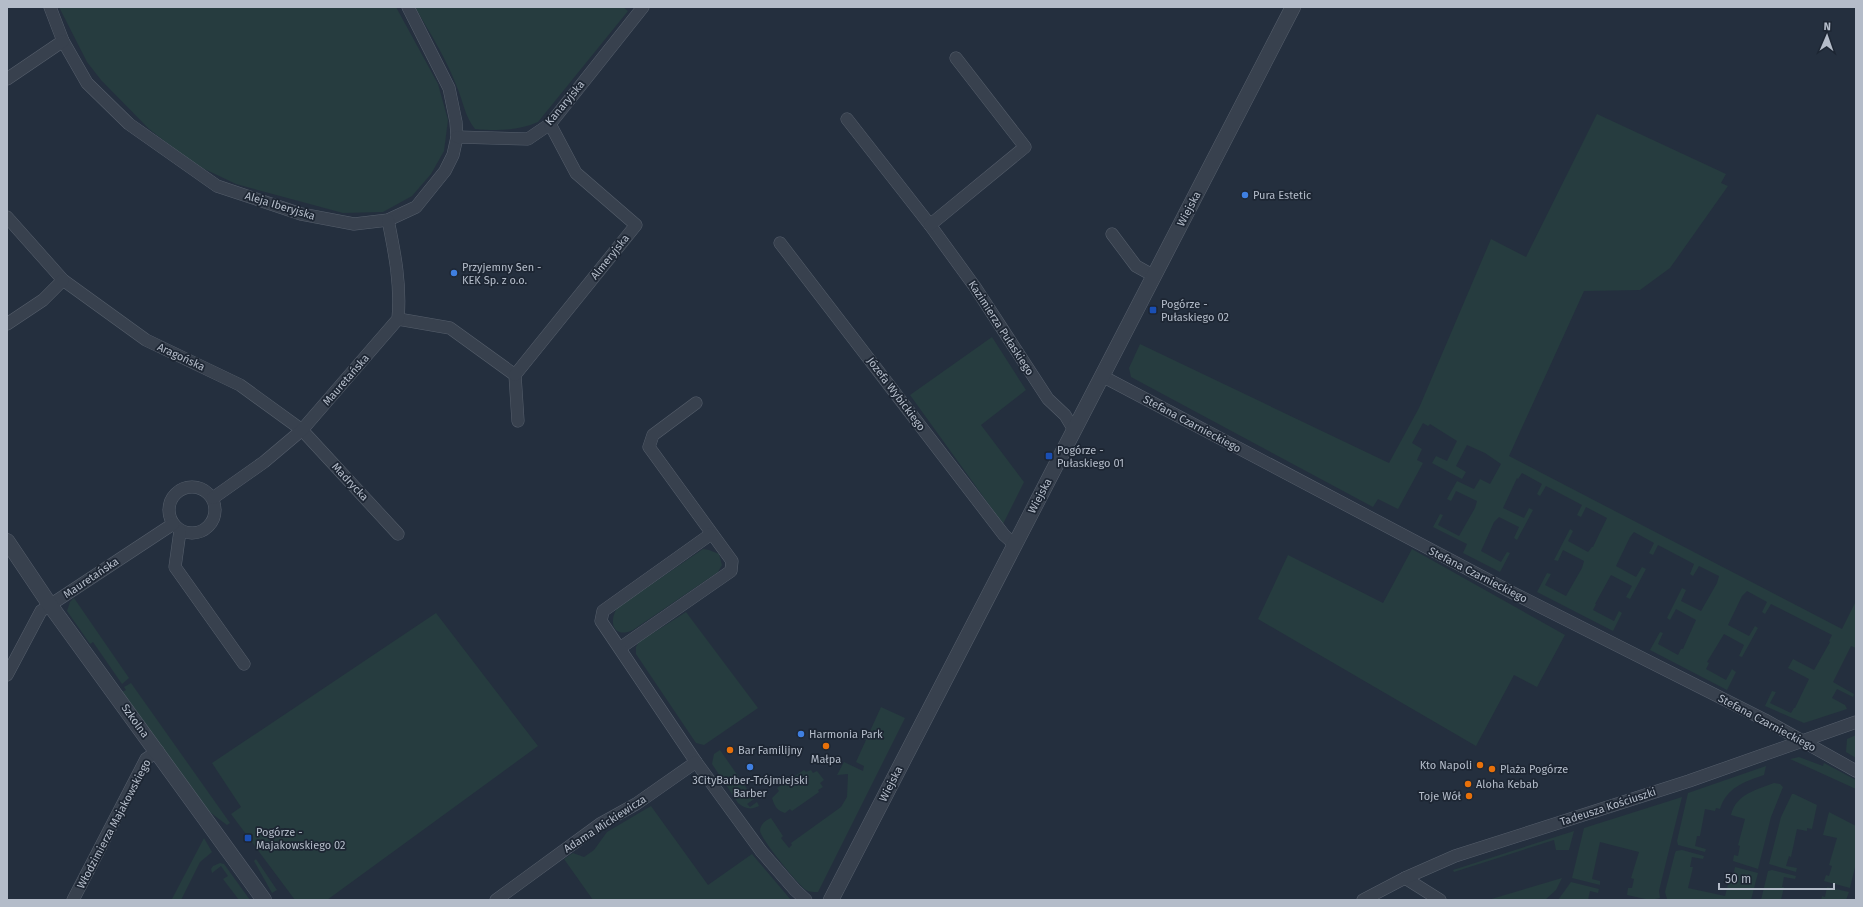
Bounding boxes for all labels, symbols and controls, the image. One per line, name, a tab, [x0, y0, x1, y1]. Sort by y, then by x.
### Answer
north arrow	[1807, 16, 1847, 56]
text: N	[1823, 20, 1831, 33]
street label: Kanaryjska	[543, 78, 587, 128]
street label: Aleja Iberyjska	[243, 189, 317, 223]
street label: Wiejska	[1174, 189, 1204, 229]
place label: Pura Estetic	[1253, 189, 1311, 202]
marker: Pura Estetic	[1240, 190, 1250, 200]
street label: Almeryjska	[588, 232, 632, 282]
place label: Przyjemny Sen - KEK Sp. z o.o.	[462, 261, 542, 287]
marker: Przyjemny Sen - KEK Sp. z o.o.	[449, 268, 459, 278]
street label: Kazimierza Pułaskiego	[966, 278, 1036, 378]
place label: Pogórze - Pułaskiego 02	[1161, 298, 1229, 324]
marker: Pogórze - Pułaskiego 02	[1148, 305, 1158, 315]
street label: Aragońska	[155, 340, 207, 374]
street label: Mauretańska	[320, 352, 372, 408]
street label: Józefa Wybickiego	[864, 355, 928, 433]
street label: Stefana Czarnieckiego	[1141, 393, 1243, 455]
place label: Pogórze - Pułaskiego 01	[1057, 444, 1124, 470]
marker: Pogórze - Pułaskiego 01	[1044, 451, 1054, 461]
street label: Madrycka	[329, 460, 371, 504]
street label: Wiejska	[1025, 476, 1055, 516]
street label: Stefana Czarnieckiego	[1426, 544, 1530, 606]
street label: Mauretańska	[61, 555, 121, 601]
street label: Stefana Czarnieckiego	[1716, 692, 1818, 754]
street label: Szkolna	[118, 702, 152, 740]
place label: Harmonia Park	[809, 728, 883, 741]
marker: Harmonia Park	[796, 729, 806, 739]
marker: Małpa	[821, 741, 831, 751]
place label: Bar Familijny	[738, 744, 803, 757]
marker: Bar Familijny	[725, 745, 735, 755]
place label: Małpa	[811, 753, 841, 766]
street label: Włodzimierza Majakowskiego	[74, 757, 154, 891]
place label: Kto Napoli	[1420, 759, 1472, 772]
marker: Kto Napoli	[1475, 760, 1485, 770]
marker: 3CityBarber-Trójmiejski Barber	[745, 762, 755, 772]
place label: Plaża Pogórze	[1500, 763, 1568, 776]
street label: Wiejska	[877, 764, 905, 804]
marker: Plaża Pogórze	[1487, 764, 1497, 774]
place label: 3CityBarber-Trójmiejski Barber	[692, 774, 808, 800]
place label: Aloha Kebab	[1476, 778, 1539, 791]
marker: Aloha Kebab	[1463, 779, 1473, 789]
street label: Tadeusza Kościuszki	[1558, 785, 1658, 829]
place label: Toje Wół	[1419, 790, 1462, 803]
marker: Toje Wół	[1464, 791, 1474, 801]
street label: Adama Mickiewicza	[561, 792, 649, 856]
place label: Pogórze - Majakowskiego 02	[256, 826, 346, 852]
marker: Pogórze - Majakowskiego 02	[243, 833, 253, 843]
scale bar	[1719, 865, 1834, 891]
text: 50 m	[1725, 872, 1751, 886]

